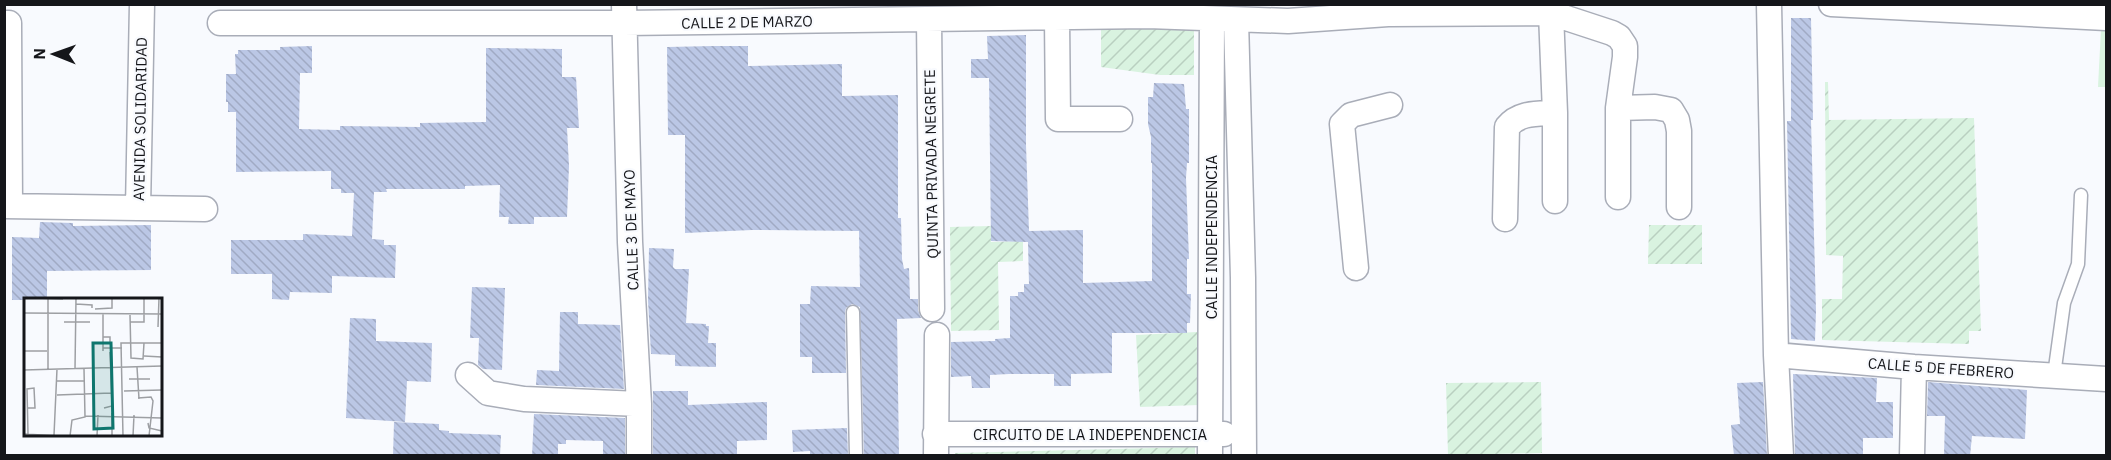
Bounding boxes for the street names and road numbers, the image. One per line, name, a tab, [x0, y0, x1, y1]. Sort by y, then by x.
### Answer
street label: CALLE 2 DE MARZO	[681, 11, 813, 33]
street label: AVENIDA SOLIDARIDAD	[129, 37, 151, 201]
street label: QUINTA PRIVADA NEGRETE	[920, 69, 942, 259]
street label: CALLE INDEPENDENCIA	[1202, 154, 1221, 319]
street label: CALLE 3 DE MAYO	[619, 169, 643, 291]
street label: CALLE 5 DE FEBRERO	[1867, 353, 2015, 383]
street label: CIRCUITO DE LA INDEPENDENCIA	[973, 425, 1207, 444]

